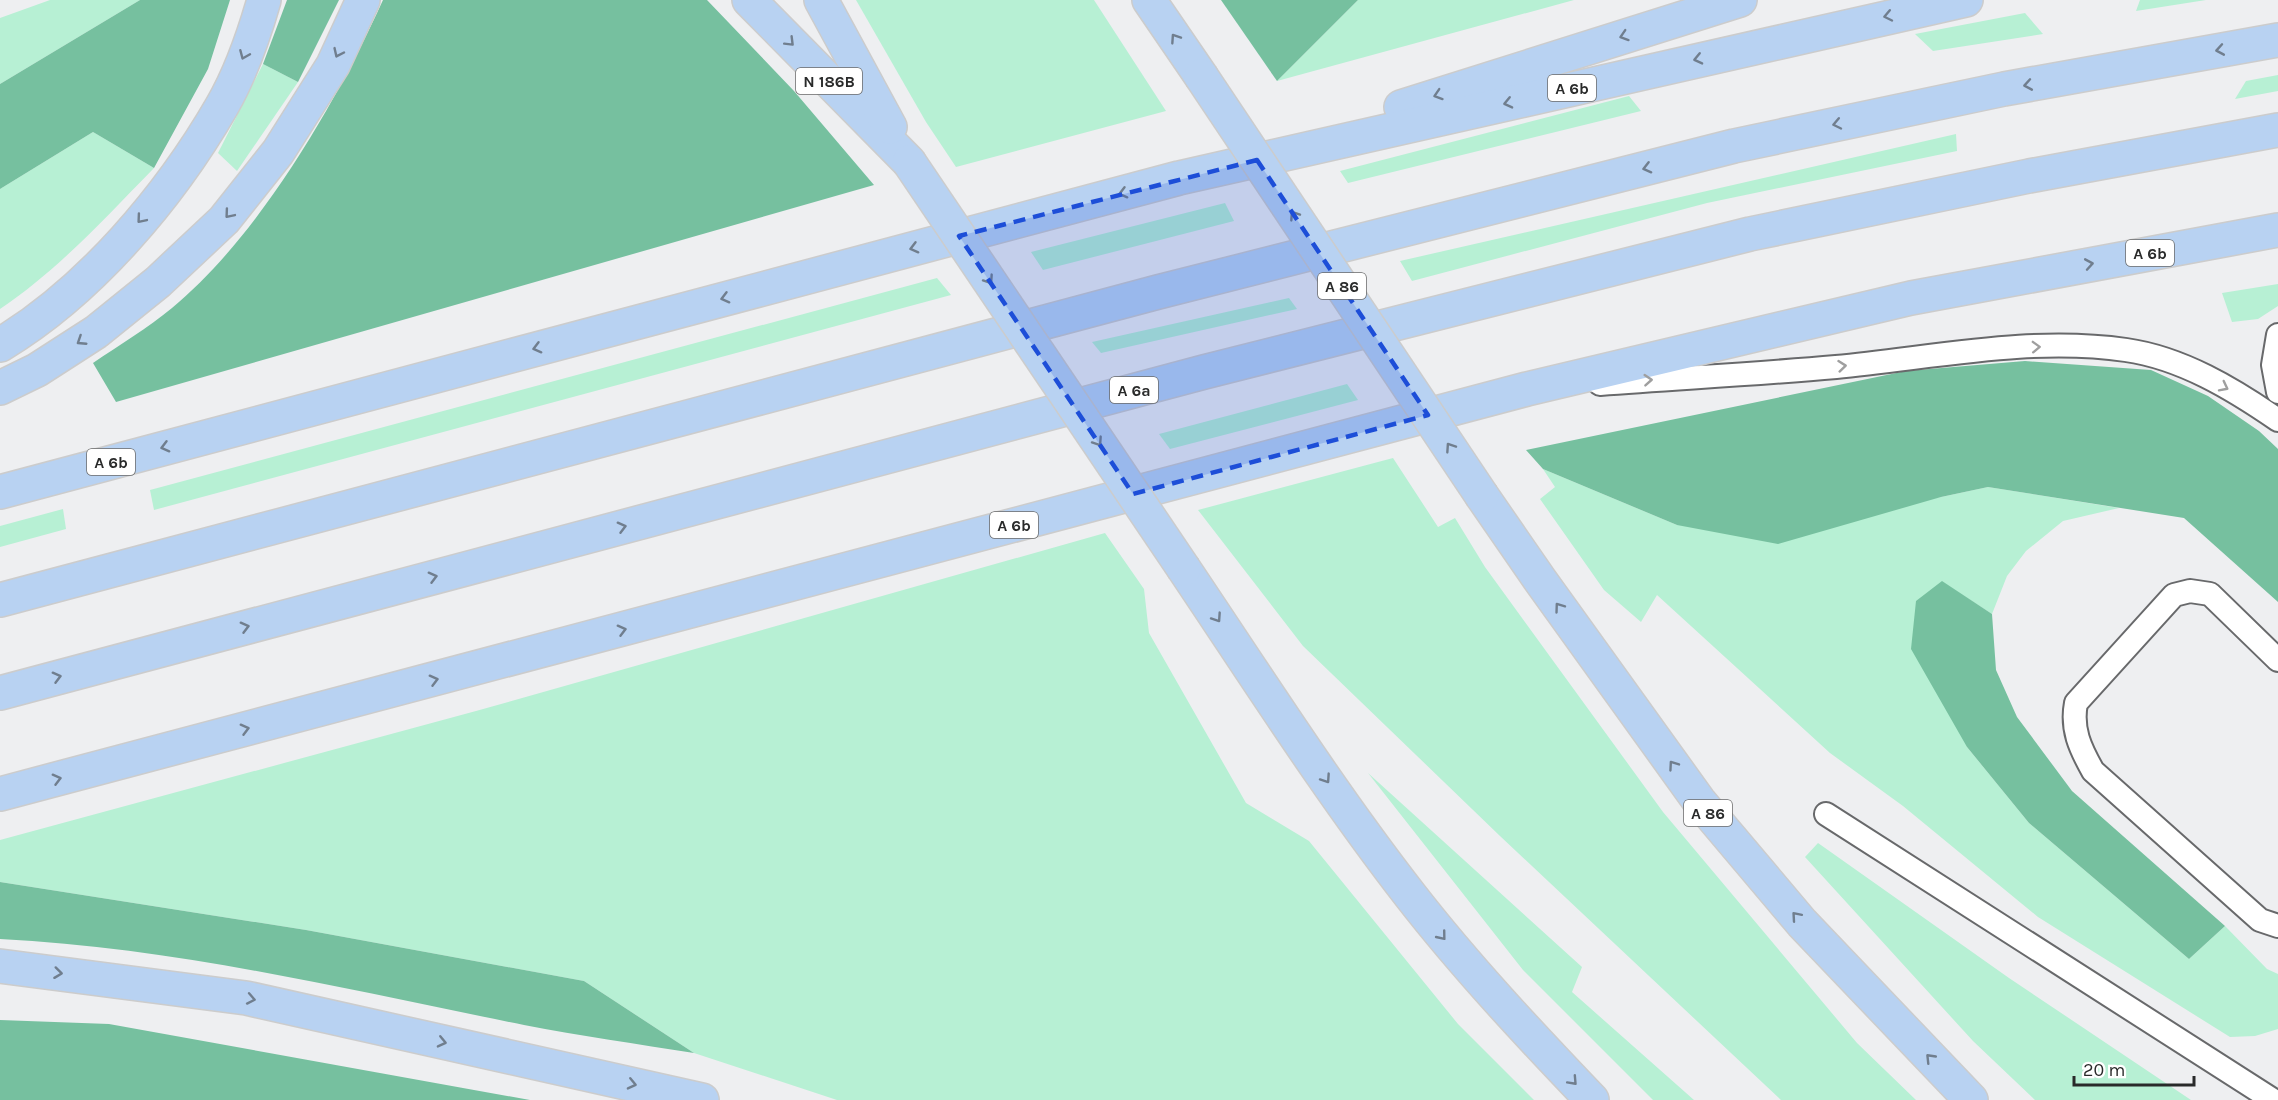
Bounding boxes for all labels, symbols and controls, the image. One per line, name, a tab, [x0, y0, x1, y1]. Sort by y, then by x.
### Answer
one-way arrow	[1883, 9, 1893, 22]
one-way arrow	[1619, 29, 1630, 41]
one-way arrow	[1171, 34, 1182, 45]
one-way arrow	[783, 35, 794, 45]
one-way arrow	[2216, 44, 2225, 56]
one-way arrow	[333, 47, 345, 58]
one-way arrow	[239, 48, 251, 59]
one-way arrow	[1693, 52, 1703, 65]
road number: N 186B	[796, 68, 862, 94]
road number: A 6b	[1548, 75, 1596, 101]
one-way arrow	[2024, 78, 2034, 91]
one-way arrow	[1433, 88, 1444, 101]
one-way arrow	[1503, 95, 1513, 108]
one-way arrow	[1833, 117, 1843, 130]
one-way arrow	[1643, 160, 1653, 173]
one-way arrow	[1118, 186, 1128, 198]
one-way arrow	[225, 207, 236, 218]
one-way arrow	[1290, 211, 1301, 222]
one-way arrow	[137, 212, 148, 223]
road number: A 6b	[2126, 240, 2174, 266]
one-way arrow	[909, 241, 919, 254]
one-way arrow	[2084, 258, 2094, 271]
one-way arrow	[982, 273, 993, 284]
road number: A 86	[1318, 273, 1366, 299]
one-way arrow	[721, 291, 731, 304]
one-way arrow	[77, 334, 88, 345]
one-way arrow	[532, 341, 542, 354]
one-way arrow	[2032, 341, 2041, 354]
one-way arrow	[1838, 360, 1847, 373]
one-way arrow	[1643, 374, 1652, 387]
road number: A 6a	[1110, 377, 1158, 403]
one-way arrow	[2218, 379, 2229, 391]
one-way arrow	[1091, 435, 1102, 446]
one-way arrow	[160, 440, 171, 452]
one-way arrow	[1446, 443, 1457, 454]
road number: A 6b	[87, 449, 135, 475]
road number: A 6b	[990, 512, 1038, 538]
one-way arrow	[617, 521, 627, 534]
one-way arrow	[428, 571, 438, 584]
one-way arrow	[1556, 603, 1567, 614]
one-way arrow	[1210, 611, 1221, 622]
one-way arrow	[239, 622, 250, 634]
one-way arrow	[617, 624, 627, 637]
one-way arrow	[51, 672, 61, 685]
one-way arrow	[429, 674, 439, 687]
one-way arrow	[240, 724, 250, 737]
one-way arrow	[1669, 761, 1680, 772]
one-way arrow	[1319, 773, 1330, 784]
one-way arrow	[51, 774, 61, 786]
road number: A 86	[1684, 800, 1732, 826]
one-way arrow	[1792, 913, 1803, 923]
one-way arrow	[1435, 929, 1446, 940]
one-way arrow	[53, 967, 63, 979]
one-way arrow	[246, 992, 256, 1005]
one-way arrow	[436, 1034, 446, 1047]
scale bar	[2074, 1049, 2194, 1087]
one-way arrow	[1927, 1055, 1938, 1066]
text: 20 m	[2083, 1059, 2125, 1081]
one-way arrow	[1566, 1074, 1577, 1084]
one-way arrow	[627, 1077, 637, 1090]

